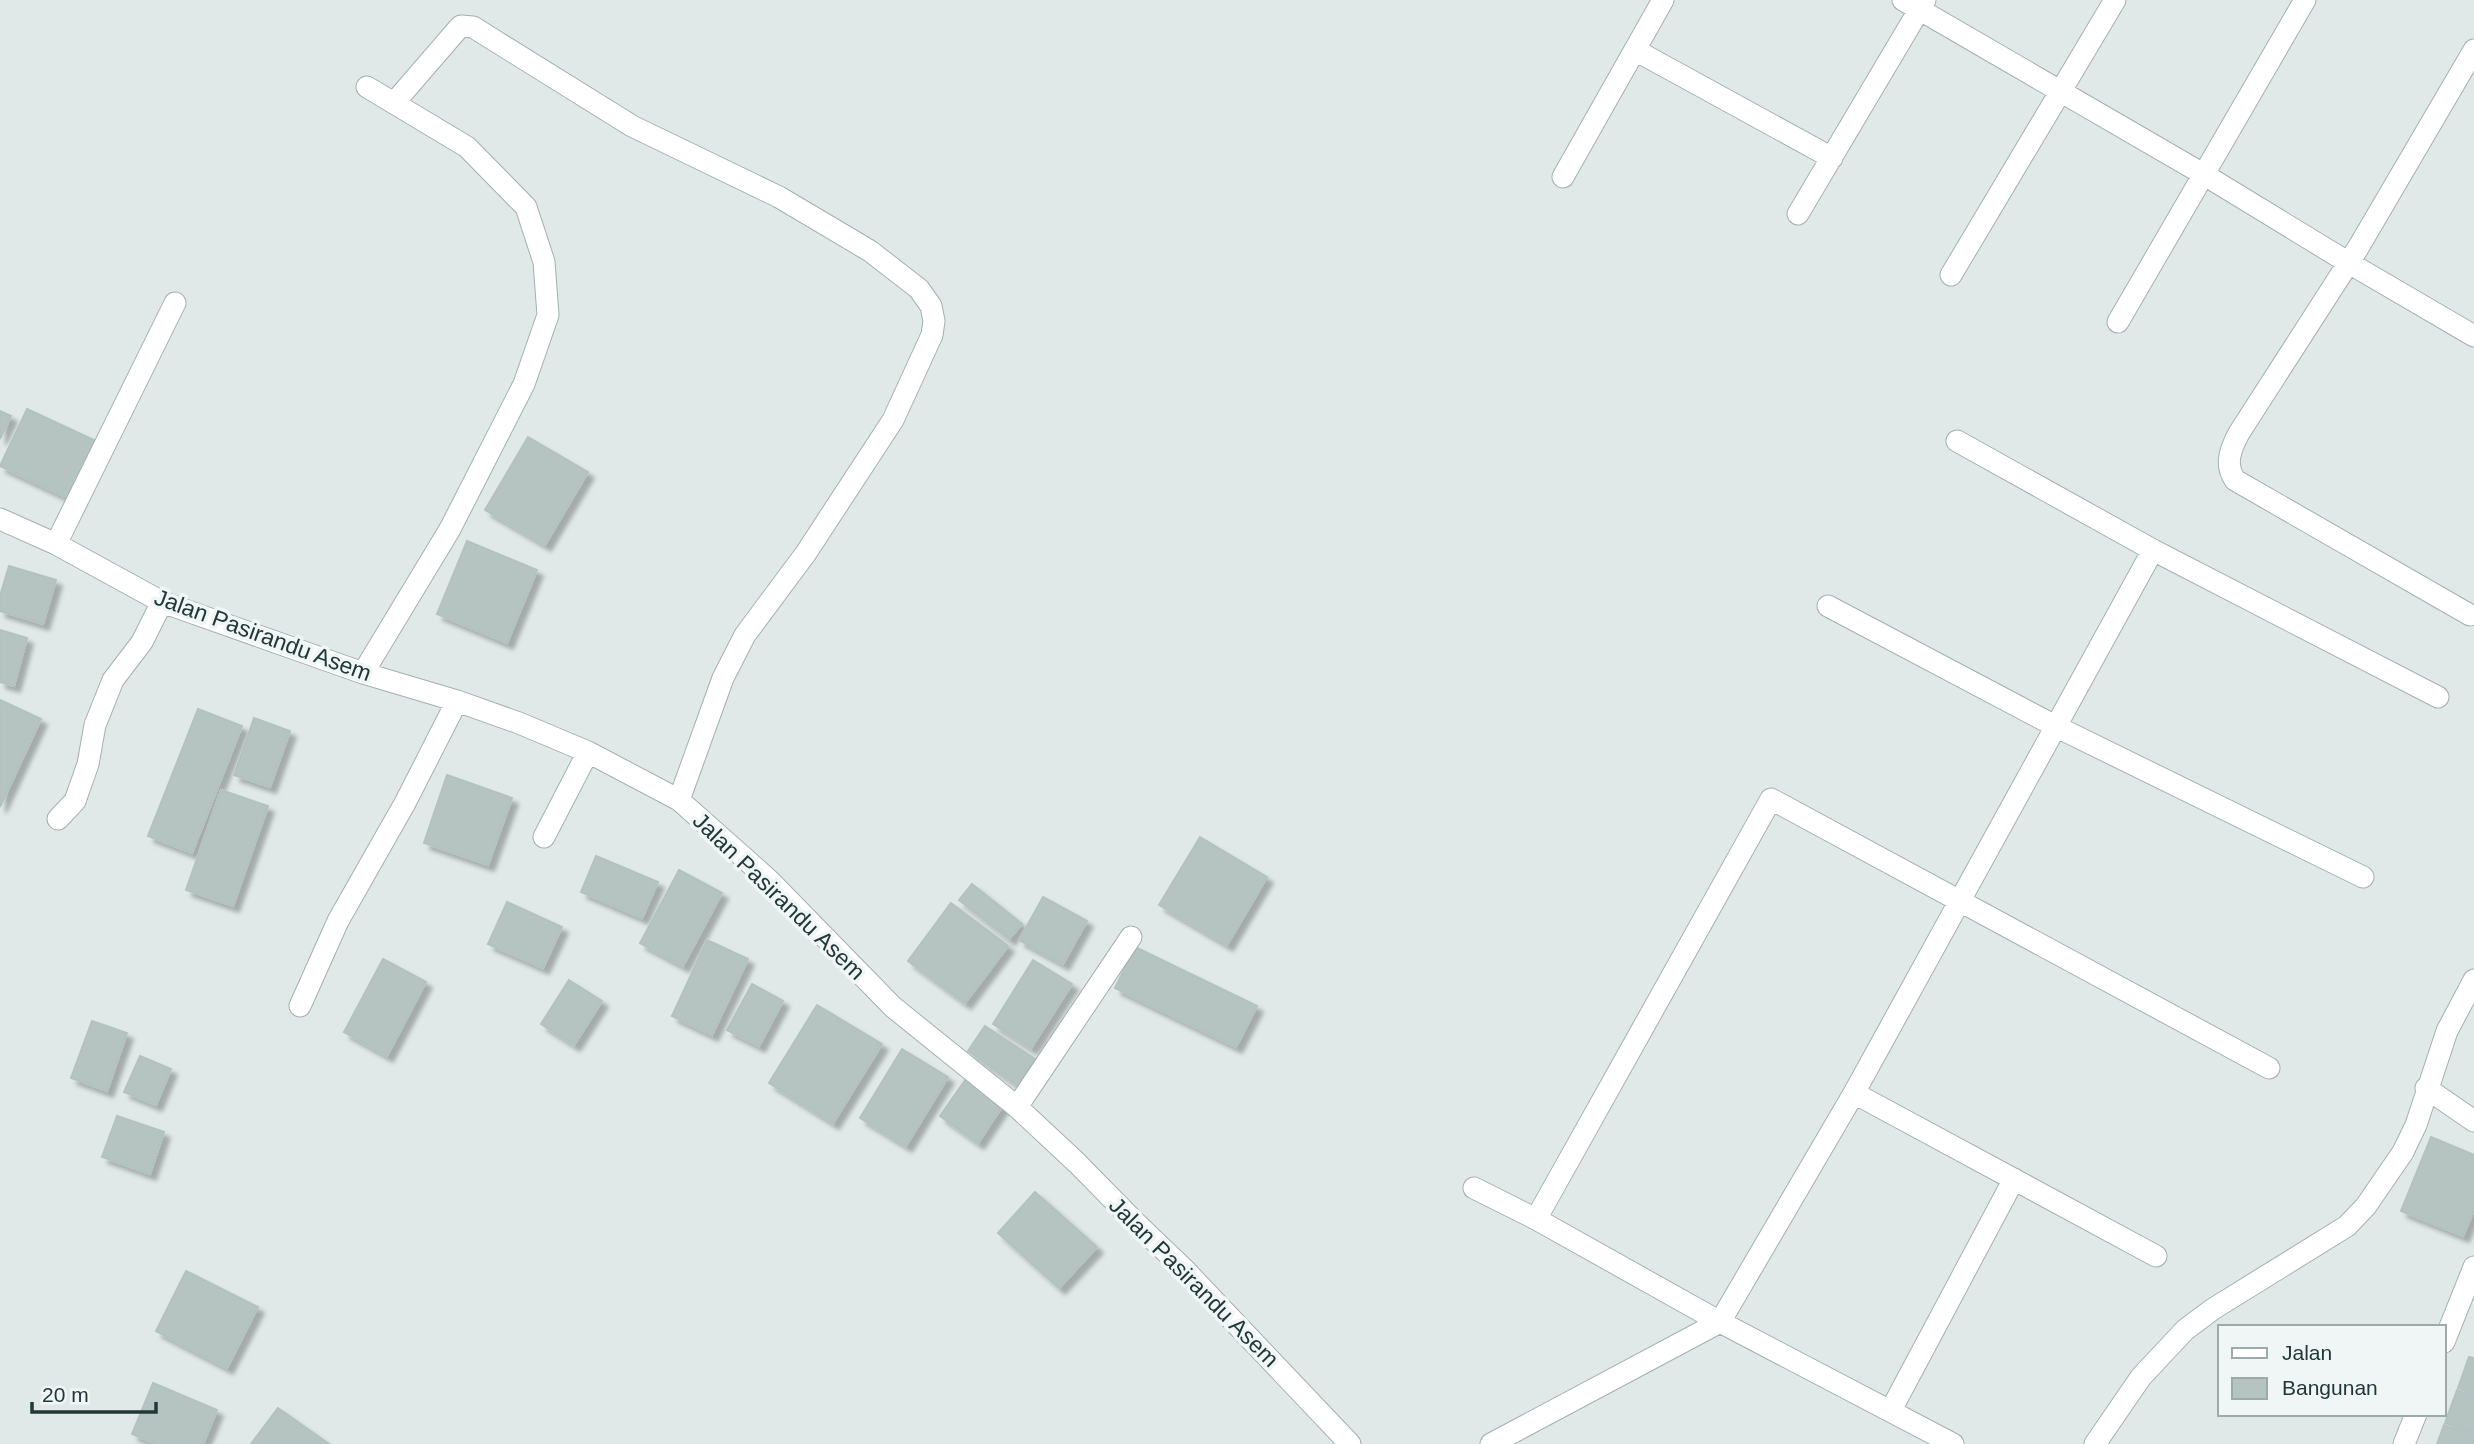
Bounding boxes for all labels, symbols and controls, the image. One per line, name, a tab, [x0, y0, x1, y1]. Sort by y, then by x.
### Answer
street label: Jalan Pasirandu Asem	[151, 584, 375, 686]
street label: Jalan Pasirandu Asem	[688, 807, 870, 985]
street label: Jalan Pasirandu Asem	[1104, 1192, 1284, 1372]
legend	[2218, 1325, 2446, 1416]
text: Jalan	[2282, 1341, 2332, 1364]
scale bar	[32, 1370, 156, 1414]
text: Bangunan	[2282, 1376, 2378, 1399]
text: 20 m	[42, 1383, 89, 1406]

